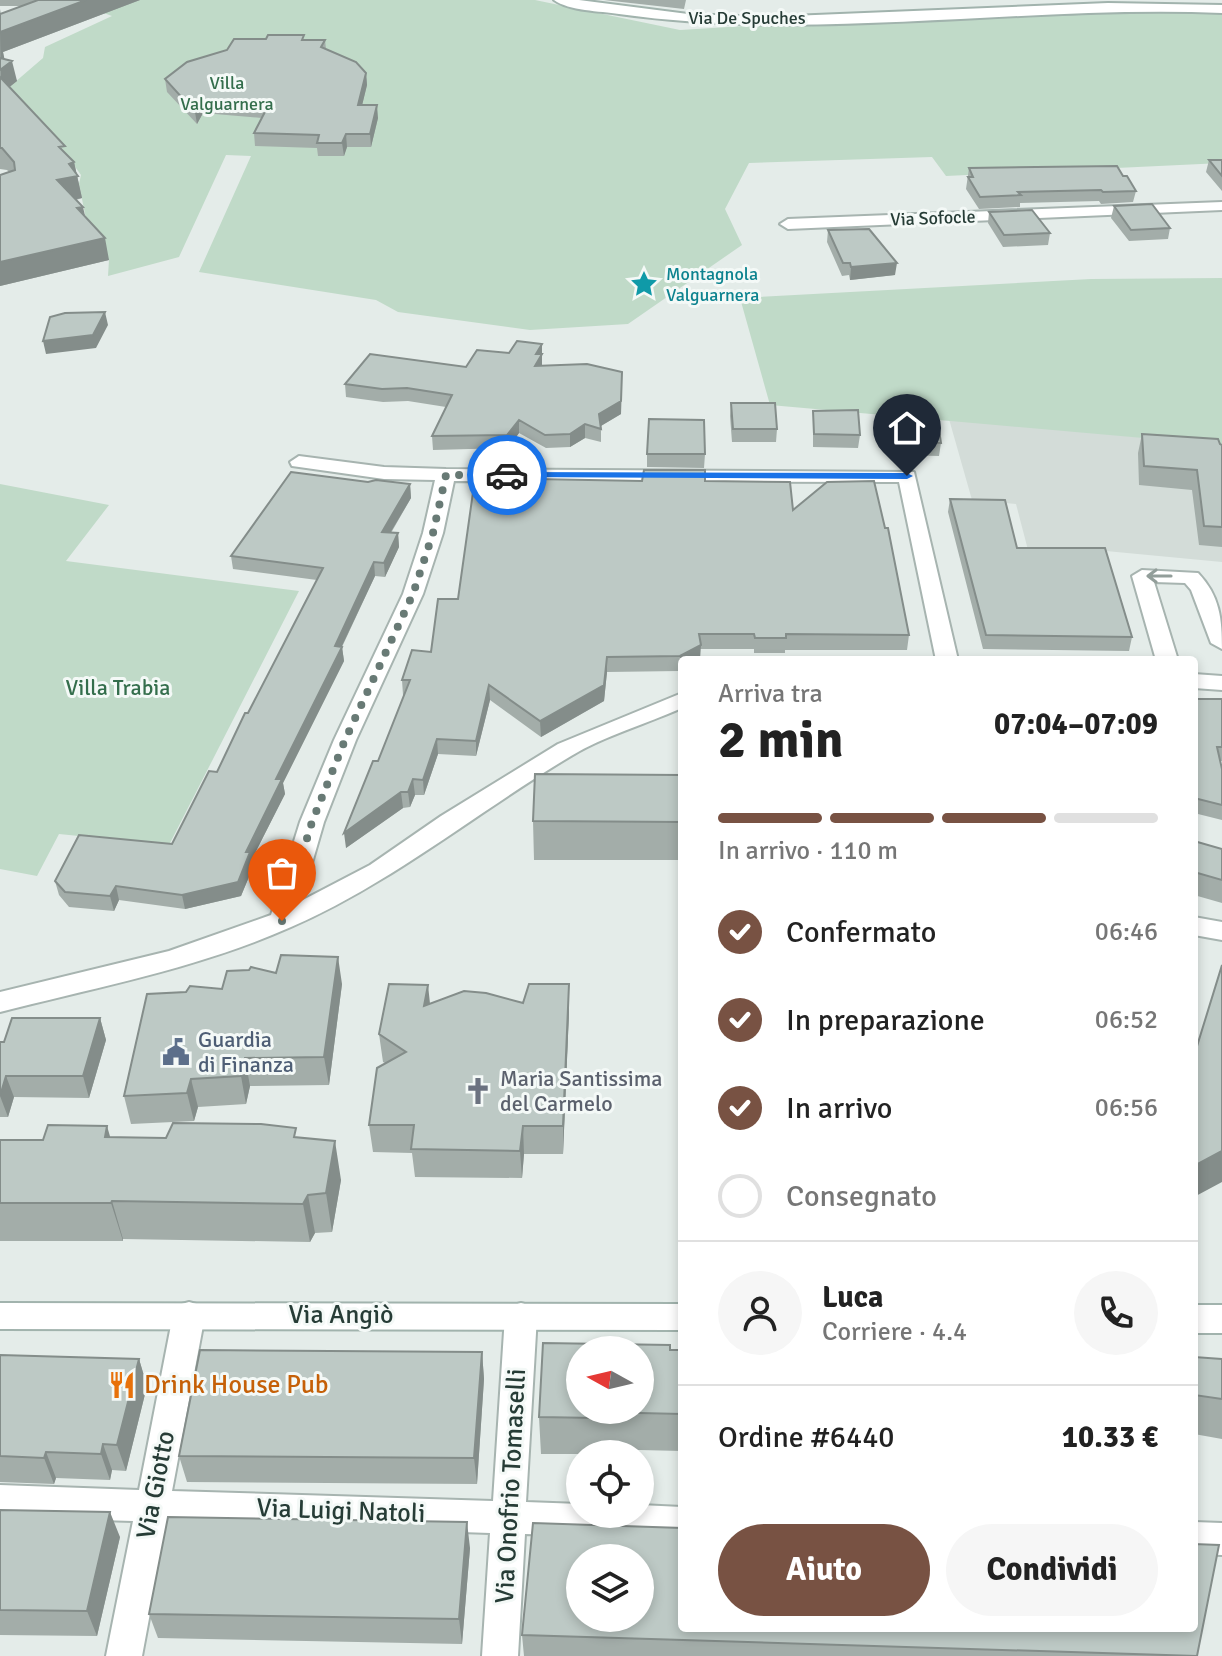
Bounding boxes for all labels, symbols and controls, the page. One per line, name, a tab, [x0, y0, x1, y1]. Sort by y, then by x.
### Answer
street label: Via De Spuches	[688, 7, 806, 29]
park label: Villa Valguarnera	[180, 72, 274, 115]
street label: Via Sofocle	[890, 206, 976, 230]
place label: Montagnola Valguarnera	[666, 263, 759, 306]
place icon: Montagnola Valguarnera	[629, 269, 659, 299]
pin	[873, 394, 941, 476]
icon: home	[885, 406, 929, 450]
courier	[467, 435, 547, 515]
icon: car	[485, 453, 529, 497]
one-way arrow	[1146, 568, 1173, 584]
park label: Villa Trabia	[66, 674, 170, 701]
text: Arriva tra	[718, 678, 823, 710]
text: 07:04–07:09	[994, 706, 1158, 743]
text: 2 min	[718, 708, 844, 772]
text: In arrivo · 110 m	[718, 835, 898, 867]
pin	[248, 839, 316, 921]
icon: bag	[260, 851, 304, 895]
icon: check	[718, 910, 762, 954]
text: Confermato	[786, 914, 936, 951]
text: 06:46	[1095, 916, 1158, 948]
icon: check	[718, 998, 762, 1042]
text: In preparazione	[786, 1002, 985, 1039]
text: 06:52	[1095, 1004, 1158, 1036]
place label: Guardia di Finanza	[198, 1026, 294, 1078]
public building icon: Guardia di Finanza	[161, 1037, 191, 1067]
place label: Maria Santissima del Carmelo	[500, 1065, 663, 1117]
church icon: Maria Santissima del Carmelo	[463, 1076, 493, 1106]
icon: check	[718, 1086, 762, 1130]
text: In arrivo	[786, 1090, 892, 1127]
text: 06:56	[1095, 1092, 1158, 1124]
text: Consegnato	[786, 1178, 937, 1215]
button: person	[718, 1271, 802, 1355]
button: phone	[1074, 1271, 1158, 1355]
text: Luca	[822, 1279, 883, 1316]
street label: Via Angiò	[288, 1299, 394, 1331]
text: Corriere · 4.4	[822, 1316, 967, 1348]
north arrow	[566, 1336, 654, 1424]
map controls	[566, 1336, 654, 1632]
street label: Via Onofrio Tomaselli	[489, 1368, 533, 1604]
place label: Drink House Pub	[144, 1369, 329, 1401]
restaurant icon: Drink House Pub	[107, 1370, 137, 1400]
text: Ordine #6440	[718, 1419, 895, 1456]
text: 10.33 €	[1062, 1419, 1158, 1456]
street label: Via Giotto	[130, 1428, 182, 1542]
button: locate	[566, 1440, 654, 1528]
street label: Via Luigi Natoli	[256, 1492, 426, 1530]
button: Aiuto	[718, 1524, 930, 1616]
button: Condividi	[946, 1524, 1158, 1616]
button: layers	[566, 1544, 654, 1632]

